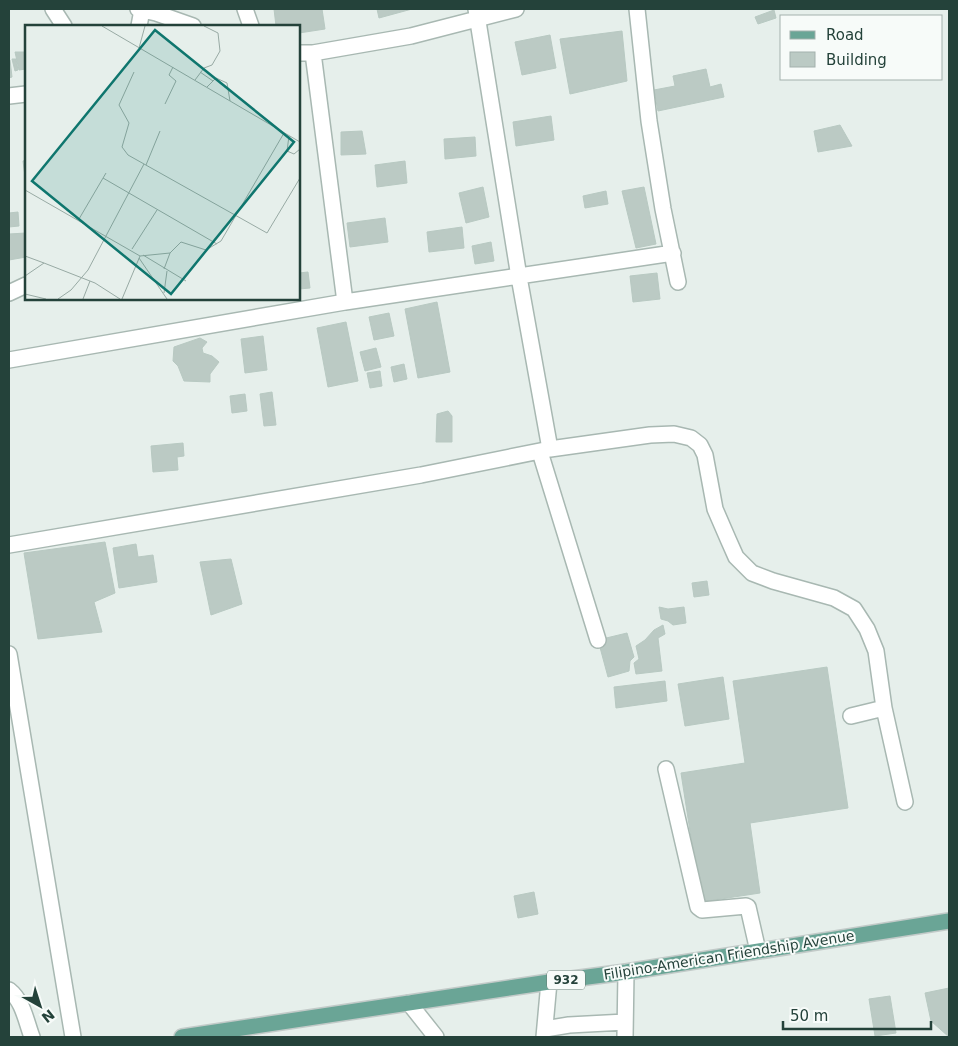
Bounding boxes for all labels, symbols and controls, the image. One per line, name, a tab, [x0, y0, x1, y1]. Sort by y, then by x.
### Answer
legend	[780, 15, 943, 80]
inset map	[25, 25, 300, 300]
text: Road	[826, 26, 864, 44]
text: Building	[826, 51, 887, 69]
street label: Filipino-American Friendship Avenue	[603, 927, 855, 983]
road number: 932	[547, 970, 585, 990]
north arrow	[15, 981, 65, 1031]
scale bar	[783, 998, 930, 1030]
text: N	[39, 1006, 58, 1026]
text: 50 m	[790, 1007, 828, 1025]

